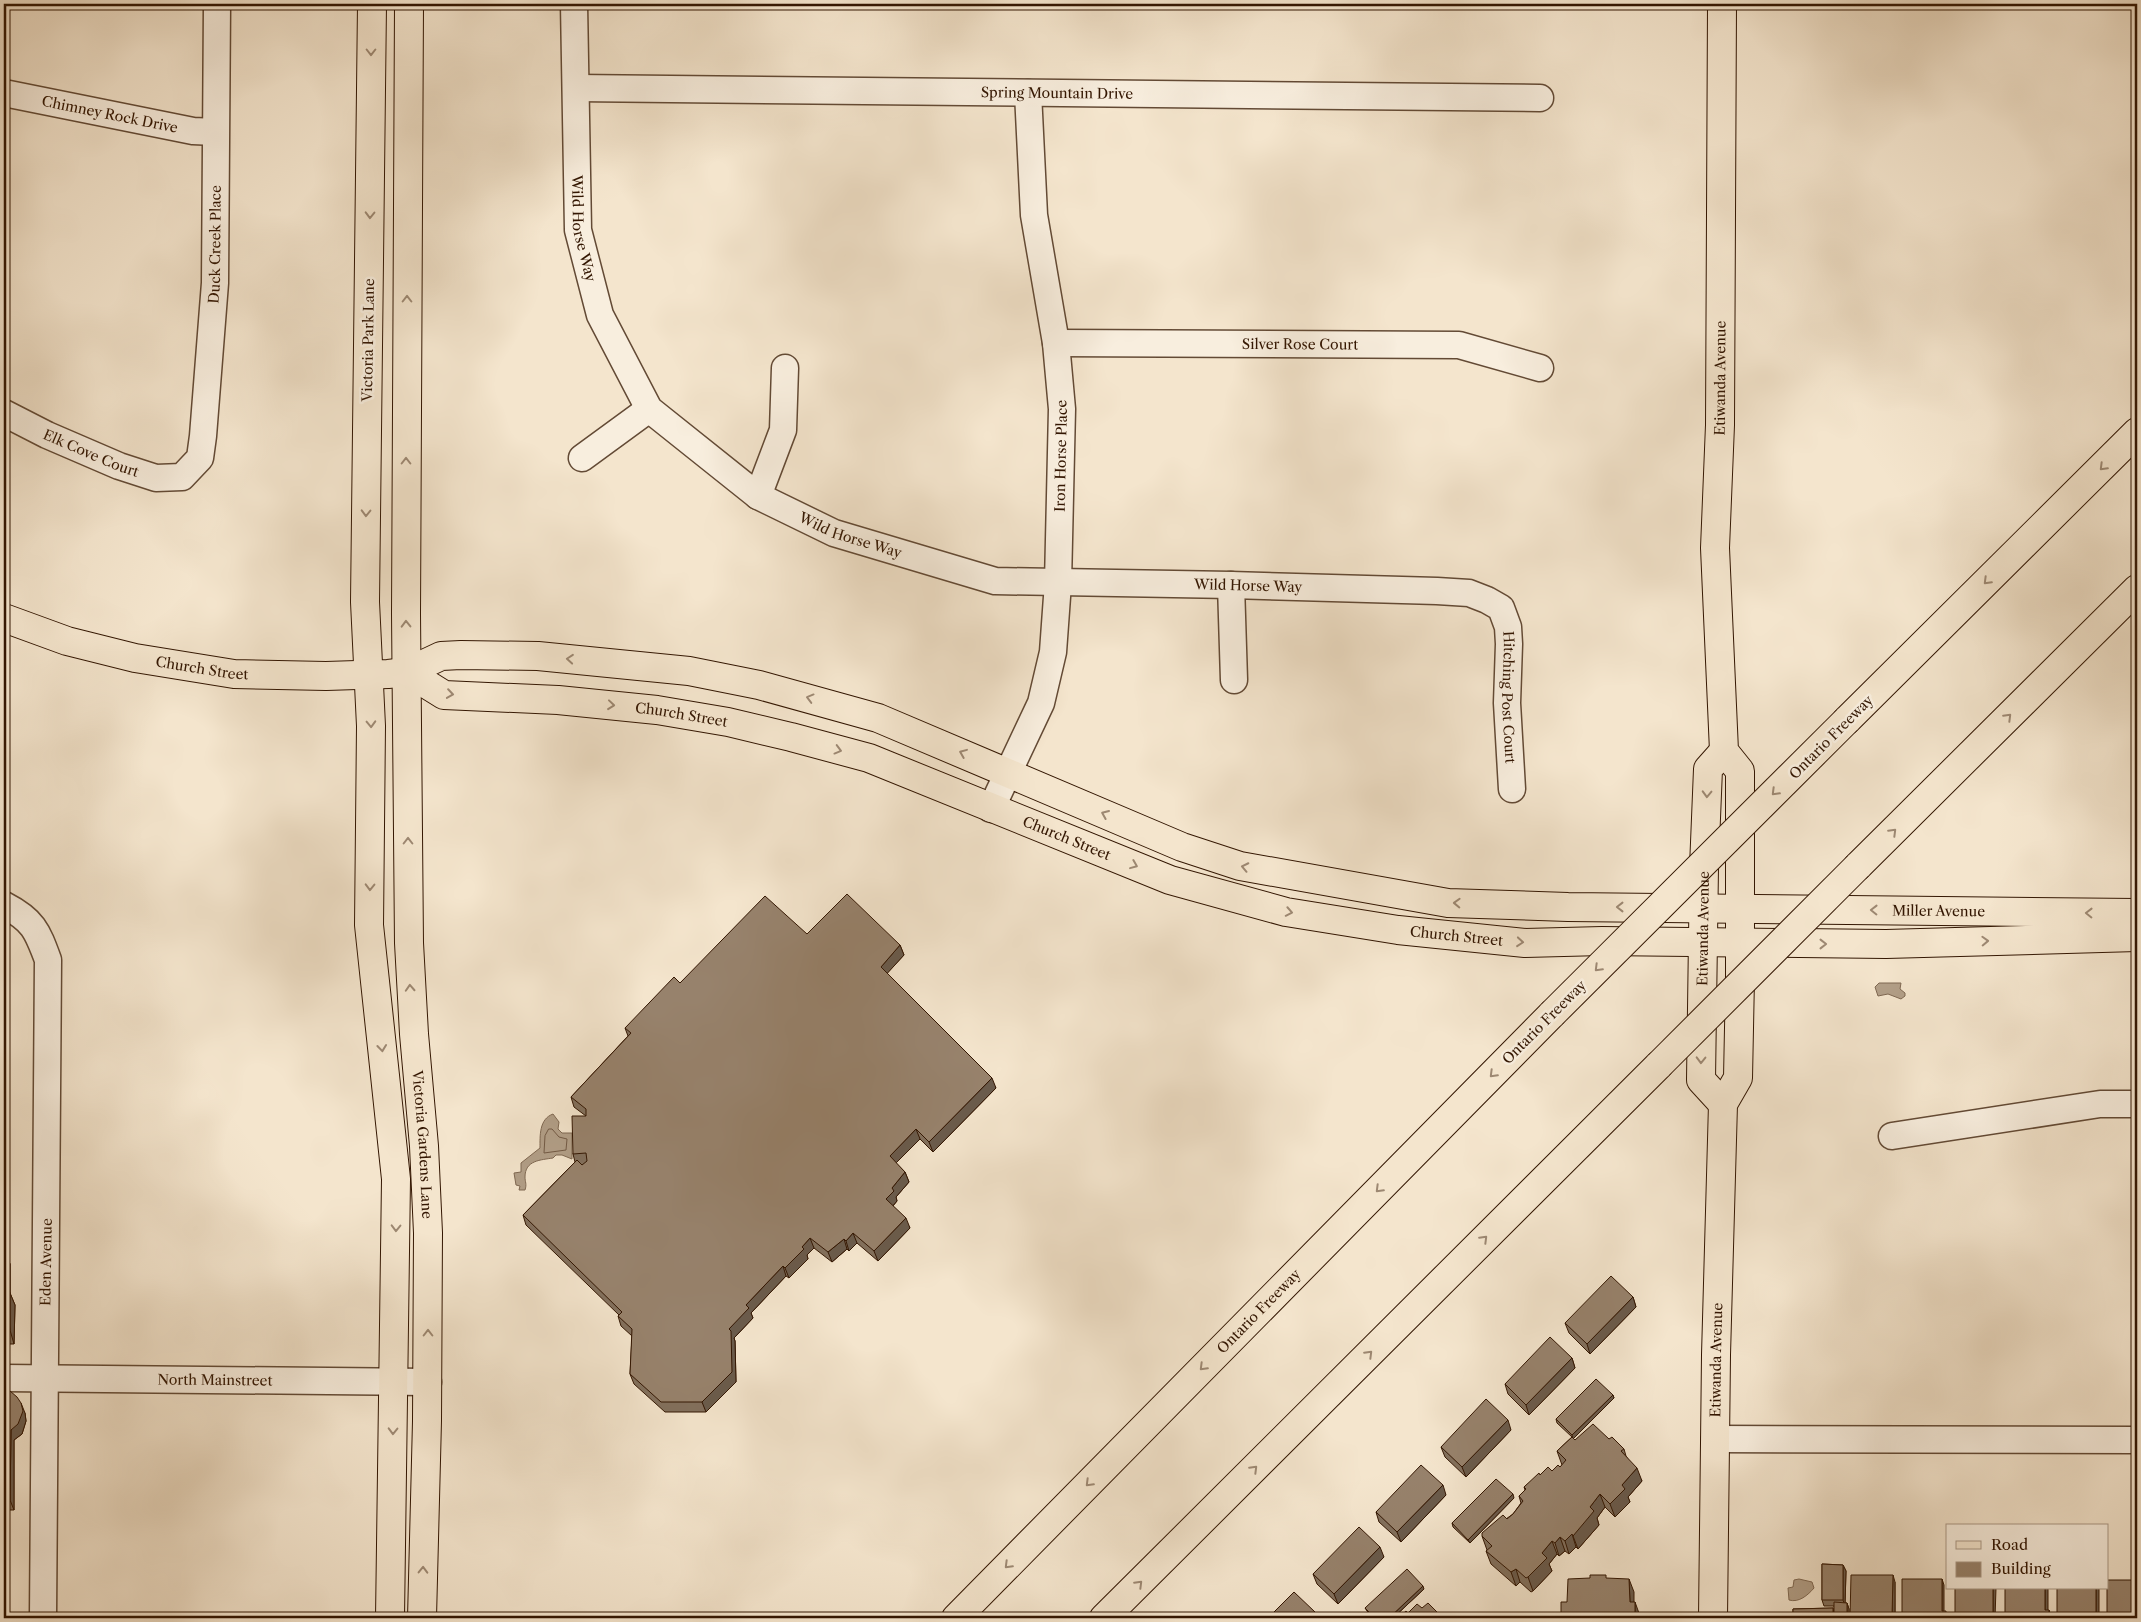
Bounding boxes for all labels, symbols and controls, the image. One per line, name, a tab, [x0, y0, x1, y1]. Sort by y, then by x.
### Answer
one-way arrow	[366, 49, 377, 57]
street label: Spring Mountain Drive	[981, 83, 1133, 103]
street label: Chimney Rock Drive	[40, 92, 180, 137]
street label: Wild Horse Way	[568, 174, 600, 284]
street label: Duck Creek Place	[204, 185, 225, 304]
one-way arrow	[365, 212, 375, 219]
street label: Victoria Park Lane	[358, 278, 378, 403]
one-way arrow	[402, 294, 412, 302]
street label: Etiwanda Avenue	[1711, 320, 1729, 436]
street label: Silver Rose Court	[1242, 335, 1358, 353]
street label: Iron Horse Place	[1051, 399, 1071, 512]
street label: Elk Cove Court	[40, 425, 141, 481]
one-way arrow	[401, 457, 411, 464]
one-way arrow	[2099, 461, 2108, 470]
street label: Wild Horse Way	[795, 508, 904, 562]
one-way arrow	[361, 509, 372, 517]
street label: Wild Horse Way	[1193, 575, 1303, 596]
one-way arrow	[1984, 575, 1993, 584]
one-way arrow	[401, 619, 411, 627]
street label: Hitching Post Court	[1498, 630, 1520, 764]
street label: Church Street	[154, 652, 249, 683]
one-way arrow	[566, 654, 574, 665]
one-way arrow	[446, 688, 454, 699]
street label: Ontario Freeway	[1785, 691, 1877, 783]
one-way arrow	[807, 694, 815, 704]
one-way arrow	[608, 699, 616, 710]
street label: Church Street	[634, 699, 729, 731]
one-way arrow	[2002, 714, 2011, 723]
one-way arrow	[366, 720, 376, 728]
one-way arrow	[833, 744, 841, 754]
one-way arrow	[959, 749, 968, 760]
one-way arrow	[1772, 786, 1781, 795]
one-way arrow	[1702, 790, 1712, 798]
one-way arrow	[1101, 809, 1110, 820]
street label: Church Street	[1020, 812, 1113, 864]
one-way arrow	[1887, 829, 1896, 838]
one-way arrow	[403, 837, 413, 845]
one-way arrow	[1129, 859, 1138, 870]
one-way arrow	[1241, 862, 1250, 873]
street label: Etiwanda Avenue	[1693, 871, 1713, 986]
one-way arrow	[365, 883, 375, 891]
one-way arrow	[1453, 898, 1461, 909]
street label: Miller Avenue	[1892, 901, 1985, 920]
one-way arrow	[1615, 902, 1623, 913]
one-way arrow	[1869, 905, 1877, 915]
one-way arrow	[1285, 907, 1294, 917]
one-way arrow	[2084, 907, 2092, 918]
street label: Church Street	[1409, 922, 1504, 950]
one-way arrow	[1516, 936, 1524, 947]
one-way arrow	[1982, 936, 1990, 946]
one-way arrow	[1820, 939, 1827, 949]
one-way arrow	[1595, 962, 1604, 971]
street label: Ontario Freeway	[1498, 976, 1590, 1068]
one-way arrow	[405, 984, 416, 992]
one-way arrow	[376, 1045, 387, 1053]
one-way arrow	[1696, 1057, 1707, 1065]
street label: Victoria Gardens Lane	[408, 1068, 436, 1219]
one-way arrow	[1490, 1068, 1499, 1077]
one-way arrow	[1376, 1184, 1385, 1193]
street label: Eden Avenue	[36, 1218, 56, 1306]
one-way arrow	[390, 1224, 401, 1232]
one-way arrow	[1478, 1236, 1487, 1245]
street label: Ontario Freeway	[1213, 1265, 1304, 1357]
street label: Etiwanda Avenue	[1706, 1302, 1726, 1418]
one-way arrow	[423, 1329, 433, 1337]
one-way arrow	[1363, 1351, 1372, 1360]
one-way arrow	[1200, 1362, 1209, 1371]
street label: North Mainstreet	[157, 1370, 273, 1390]
one-way arrow	[387, 1427, 398, 1435]
one-way arrow	[1248, 1466, 1257, 1475]
one-way arrow	[1086, 1477, 1095, 1486]
legend	[1946, 1524, 2108, 1590]
text: Road	[1991, 1535, 2028, 1554]
one-way arrow	[1005, 1559, 1014, 1568]
text: Building	[1991, 1559, 2051, 1578]
one-way arrow	[418, 1565, 429, 1573]
one-way arrow	[1133, 1581, 1142, 1590]

